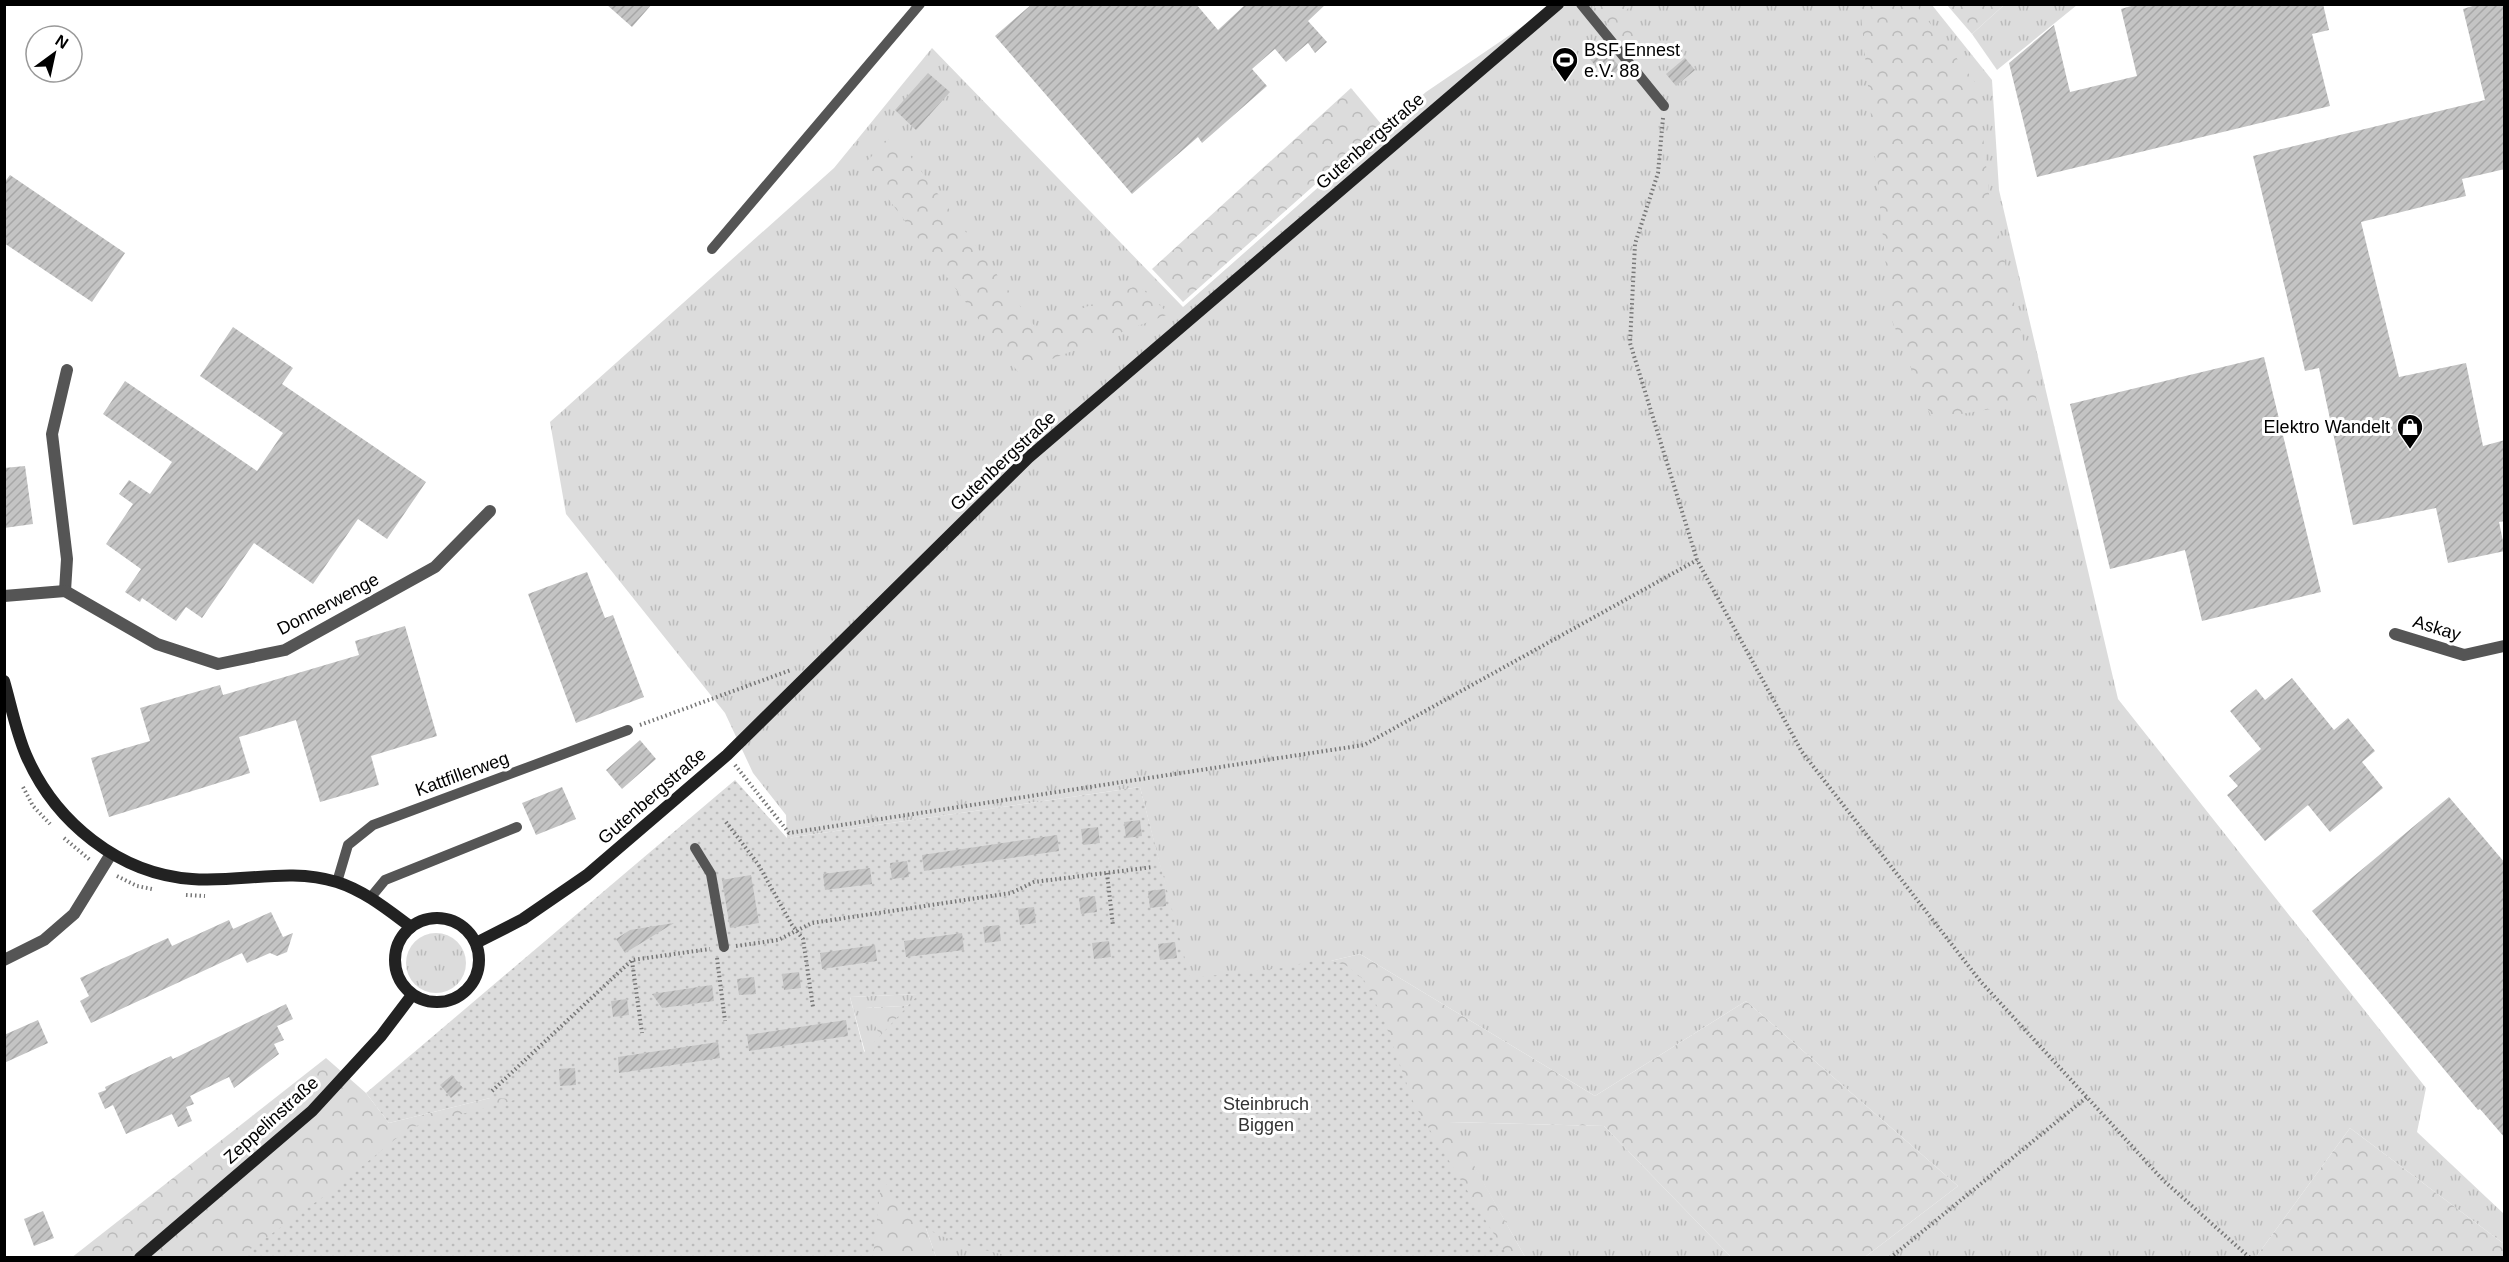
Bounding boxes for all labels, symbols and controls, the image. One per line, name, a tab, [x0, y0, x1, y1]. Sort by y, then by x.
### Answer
north arrow	[24, 24, 84, 84]
text: N	[52, 32, 71, 52]
place label: BSF Ennest e.V. 88	[1584, 40, 1680, 81]
sports icon: BSF Ennest e.V. 88	[1550, 45, 1580, 83]
street label: Gutenbergstraße	[1312, 89, 1428, 193]
street label: Gutenbergstraße	[946, 407, 1060, 515]
shop icon: Elektro Wandelt	[2395, 412, 2425, 450]
place label: Elektro Wandelt	[2264, 417, 2390, 437]
street label: Donnerwenge	[274, 569, 382, 639]
street label: Askay	[2411, 611, 2463, 645]
street label: Gutenbergstraße	[594, 744, 710, 848]
street label: Kattfillerweg	[413, 748, 511, 800]
street label: Zeppelinstraße	[220, 1072, 322, 1168]
park label: Steinbruch Biggen	[1223, 1094, 1309, 1135]

